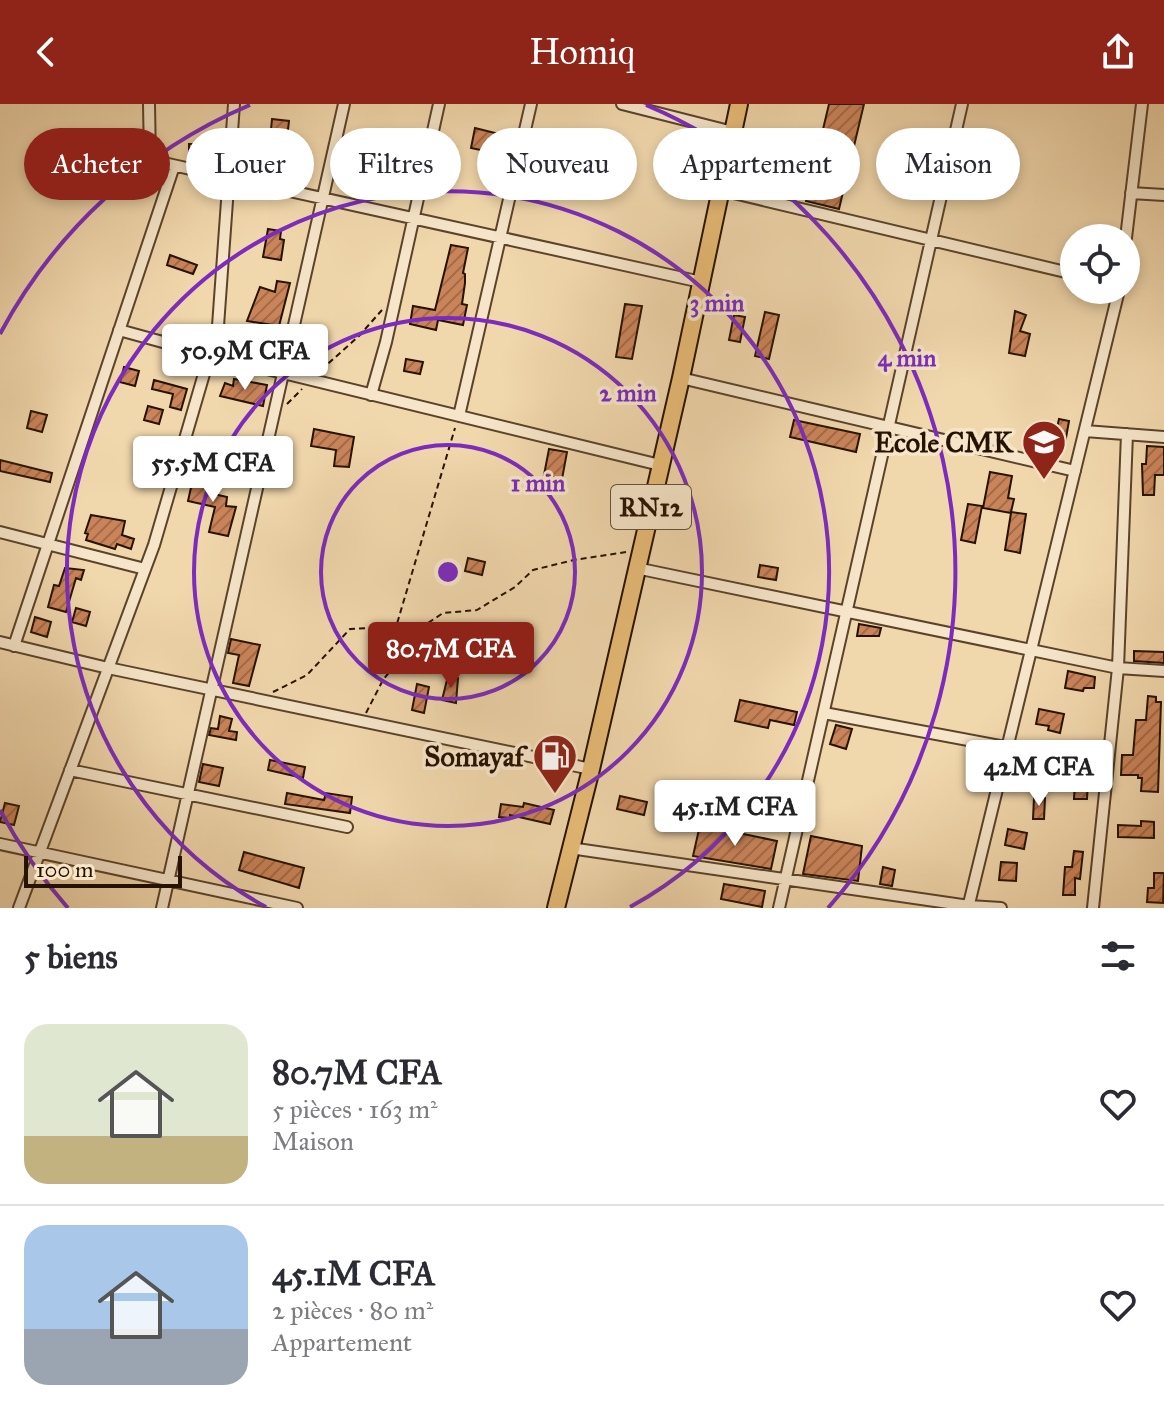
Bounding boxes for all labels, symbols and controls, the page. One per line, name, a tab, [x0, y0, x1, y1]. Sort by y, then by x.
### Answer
icon: back	[24, 30, 68, 74]
text: Homiq	[529, 30, 635, 74]
icon: share	[1096, 30, 1140, 74]
chip: Acheter	[24, 128, 170, 200]
chip: Louer	[186, 128, 314, 200]
chip: Filtres	[330, 128, 461, 200]
chip: Nouveau	[477, 128, 637, 200]
chip: Appartement	[653, 128, 860, 200]
chip: Maison	[876, 128, 1020, 200]
map controls	[1060, 224, 1140, 304]
button: locate	[1060, 224, 1140, 304]
text: 3 min	[690, 288, 744, 318]
pin: 50.9M CFA	[153, 324, 337, 392]
text: 50.9M CFA	[180, 334, 310, 366]
text: 4 min	[878, 343, 936, 373]
text: 2 min	[600, 378, 656, 408]
school or university icon: Ecole CMK	[1020, 418, 1068, 481]
place label: Ecole CMK	[874, 425, 1014, 460]
pin: 55.5M CFA	[121, 436, 305, 504]
text: 55.5M CFA	[151, 446, 275, 478]
text: 1 min	[511, 468, 565, 498]
road number: RN12	[611, 485, 691, 529]
centre of rings	[434, 558, 462, 586]
pin: 80.7M CFA	[359, 622, 543, 690]
text: 80.7M CFA	[386, 632, 516, 664]
fuel station icon: Somayaf	[531, 732, 579, 795]
place label: Somayaf	[424, 739, 529, 774]
pin: 42M CFA	[965, 740, 1113, 808]
text: 42M CFA	[984, 750, 1094, 782]
pin: 45.1M CFA	[643, 780, 827, 848]
text: 45.1M CFA	[673, 790, 797, 822]
scale bar	[24, 852, 182, 888]
text: 100 m	[36, 856, 93, 883]
icon: filters	[1096, 934, 1140, 978]
text: 5 biens	[24, 936, 118, 977]
text: 80.7M CFA	[272, 1052, 442, 1093]
icon: home	[88, 1056, 184, 1152]
icon: heart	[1096, 1082, 1140, 1126]
text: 5 pièces · 163 m²	[272, 1093, 438, 1125]
text: Maison	[272, 1125, 354, 1157]
text: 45.1M CFA	[272, 1253, 435, 1294]
icon: home	[88, 1257, 184, 1353]
icon: heart	[1096, 1283, 1140, 1327]
text: 2 pièces · 80 m²	[272, 1294, 433, 1326]
text: Appartement	[272, 1326, 412, 1358]

